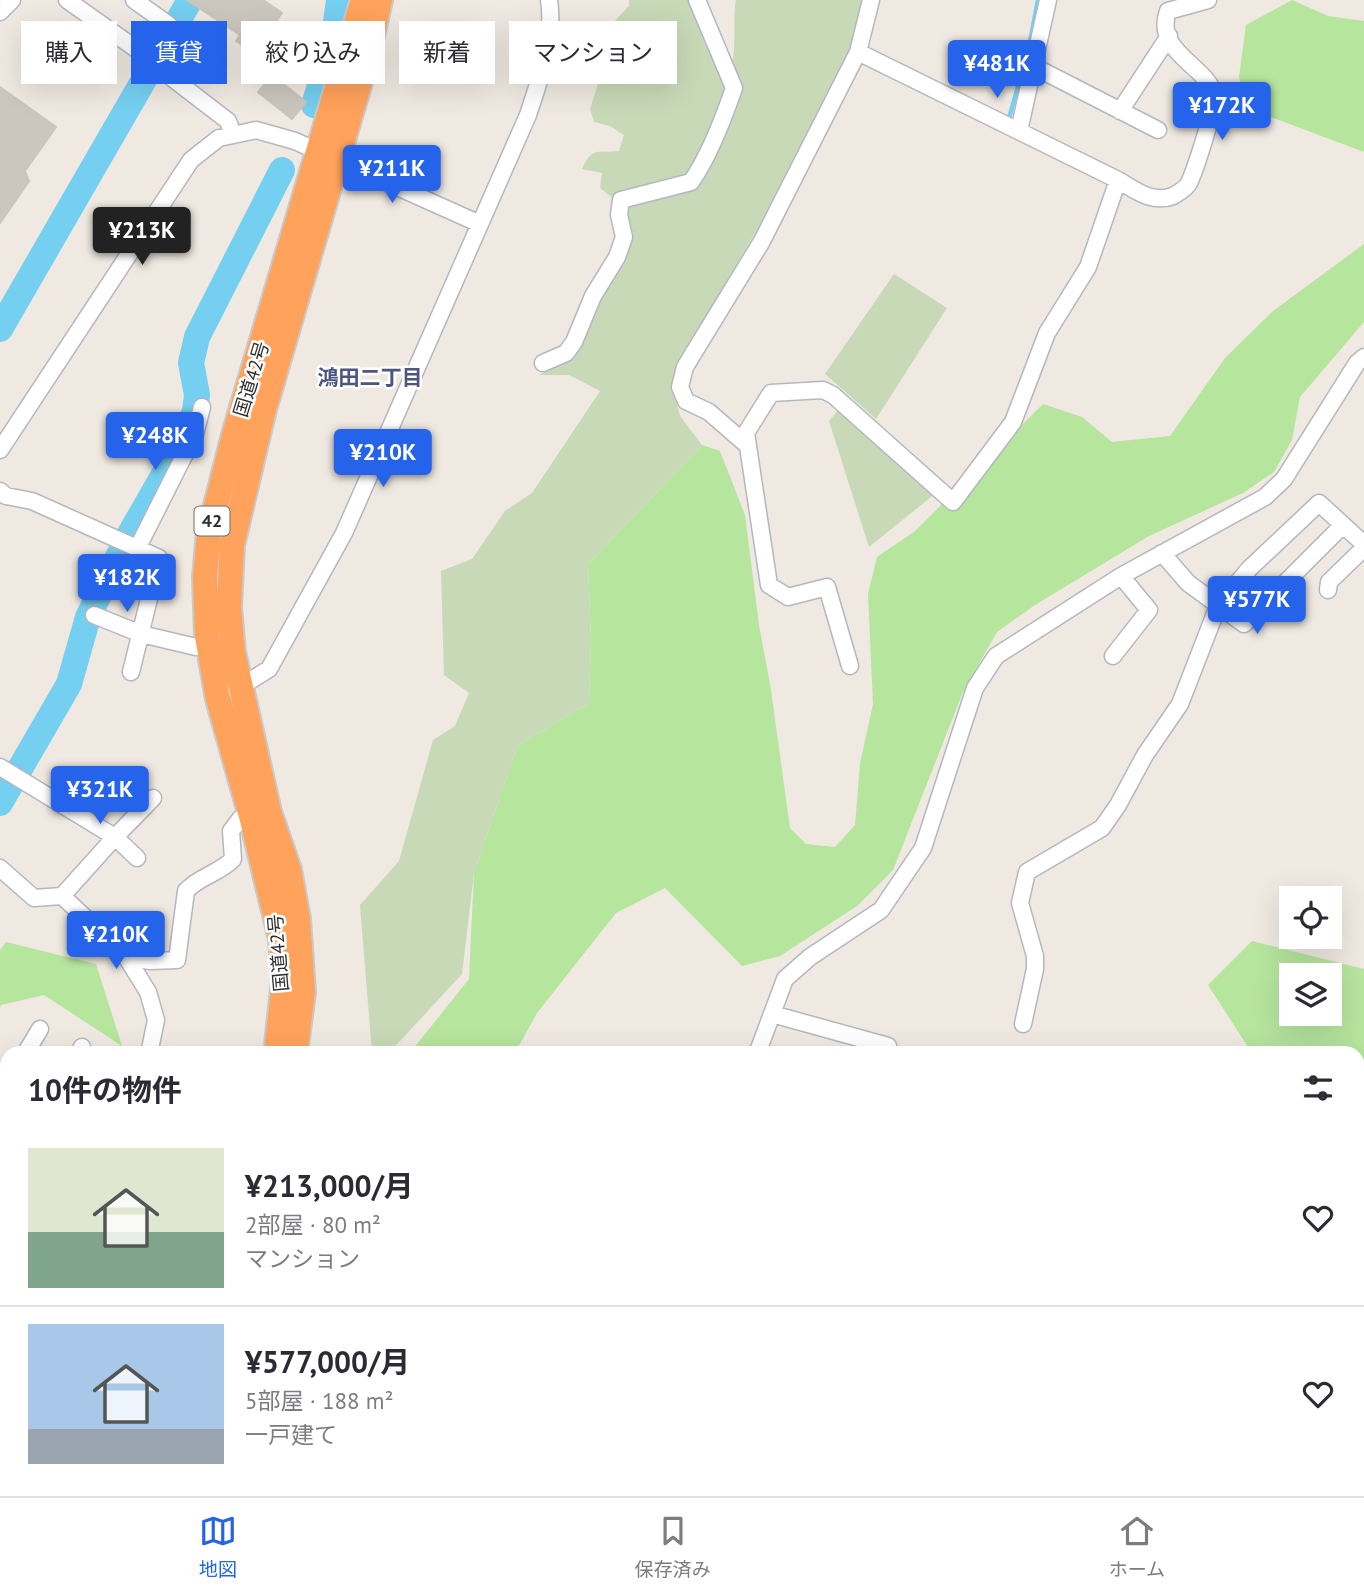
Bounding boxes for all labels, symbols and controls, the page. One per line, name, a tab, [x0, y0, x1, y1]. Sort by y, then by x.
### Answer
chip: 購入	[21, 21, 117, 84]
chip: 賃貸	[131, 21, 227, 84]
chip: 絞り込み	[241, 21, 385, 84]
chip: 新着	[399, 21, 495, 84]
chip: マンション	[509, 21, 677, 84]
pin: ¥481K	[948, 41, 1046, 100]
text: ¥481K	[964, 48, 1030, 77]
pin: ¥172K	[1173, 82, 1271, 142]
text: ¥172K	[1189, 90, 1255, 119]
pin: ¥211K	[343, 146, 441, 205]
text: ¥211K	[359, 153, 425, 182]
pin: ¥213K	[93, 208, 191, 267]
text: ¥213K	[109, 215, 175, 244]
street label: 国道42号	[228, 338, 274, 420]
district label: 鴻田二丁目	[318, 364, 423, 391]
pin: ¥248K	[106, 412, 204, 472]
text: ¥248K	[122, 420, 188, 449]
pin: ¥210K	[334, 430, 432, 489]
text: ¥210K	[350, 437, 416, 466]
road number: 42	[194, 506, 230, 536]
pin: ¥182K	[78, 554, 176, 614]
text: ¥182K	[94, 562, 160, 591]
pin: ¥577K	[1208, 576, 1306, 636]
text: ¥577K	[1224, 584, 1290, 613]
pin: ¥321K	[51, 766, 149, 826]
text: ¥321K	[67, 774, 133, 803]
map controls	[1279, 886, 1342, 1026]
button: locate	[1279, 886, 1342, 949]
pin: ¥210K	[67, 912, 165, 971]
street label: 国道42号	[263, 913, 293, 993]
text: ¥210K	[83, 919, 149, 948]
button: layers	[1279, 963, 1342, 1026]
icon: filters	[1299, 1069, 1337, 1107]
text: 10件の物件	[28, 1070, 182, 1109]
text: ¥213,000/月	[245, 1166, 414, 1205]
icon: home	[84, 1176, 168, 1260]
icon: heart	[1299, 1199, 1337, 1237]
text: 2部屋 · 80 m²	[245, 1210, 381, 1239]
text: マンション	[245, 1244, 360, 1273]
text: ¥577,000/月	[245, 1342, 410, 1381]
icon: home	[84, 1352, 168, 1436]
icon: heart	[1299, 1375, 1337, 1413]
text: 5部屋 · 188 m²	[245, 1386, 393, 1415]
text: 一戸建て	[245, 1420, 337, 1449]
tab: 地図	[199, 1512, 237, 1581]
tab: 保存済み	[635, 1512, 711, 1581]
tab: ホーム	[1109, 1512, 1165, 1581]

